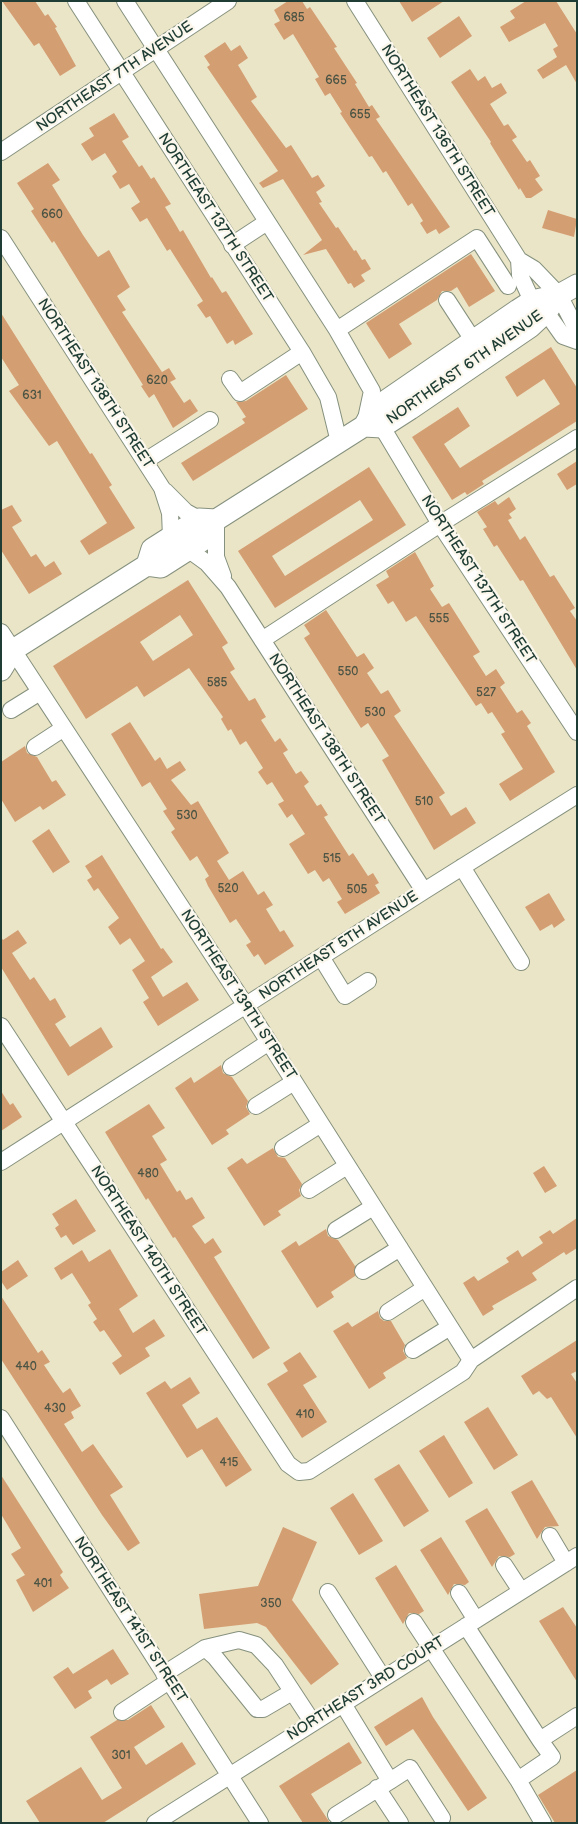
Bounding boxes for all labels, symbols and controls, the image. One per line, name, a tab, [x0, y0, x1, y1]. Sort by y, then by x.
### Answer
house number: 685	[283, 11, 305, 25]
street label: NORTHEAST 7TH AVENUE	[33, 18, 197, 136]
street label: NORTHEAST 136TH STREET	[376, 42, 498, 220]
house number: 665	[325, 74, 347, 88]
house number: 655	[349, 108, 371, 122]
street label: NORTHEAST 137TH STREET	[154, 130, 276, 306]
house number: 660	[41, 208, 63, 222]
street label: NORTHEAST 138TH STREET	[33, 296, 157, 472]
street label: NORTHEAST 6TH AVENUE	[383, 307, 547, 429]
house number: 620	[146, 374, 168, 388]
house number: 631	[22, 389, 42, 403]
street label: NORTHEAST 137TH STREET	[417, 492, 539, 668]
house number: 555	[429, 612, 449, 626]
street label: NORTHEAST 138TH STREET	[264, 651, 388, 827]
house number: 550	[338, 665, 358, 679]
house number: 585	[207, 676, 227, 690]
house number: 527	[476, 686, 496, 700]
house number: 530	[364, 706, 386, 720]
house number: 510	[415, 795, 433, 809]
house number: 530	[176, 809, 198, 823]
house number: 515	[323, 852, 341, 866]
house number: 520	[217, 882, 239, 896]
house number: 505	[347, 883, 367, 897]
street label: NORTHEAST 5TH AVENUE	[256, 888, 422, 1004]
street label: NORTHEAST 139TH STREET	[176, 907, 300, 1083]
street label: NORTHEAST 140TH STREET	[86, 1163, 210, 1339]
house number: 480	[137, 1167, 159, 1181]
house number: 440	[15, 1360, 37, 1374]
house number: 430	[44, 1402, 66, 1416]
house number: 410	[295, 1408, 315, 1422]
house number: 415	[220, 1456, 238, 1470]
street label: NORTHEAST 141ST STREET	[70, 1534, 190, 1706]
house number: 401	[33, 1577, 53, 1591]
house number: 350	[260, 1597, 282, 1611]
street label: NORTHEAST 3RD COURT	[284, 1633, 448, 1745]
house number: 301	[111, 1749, 131, 1763]

